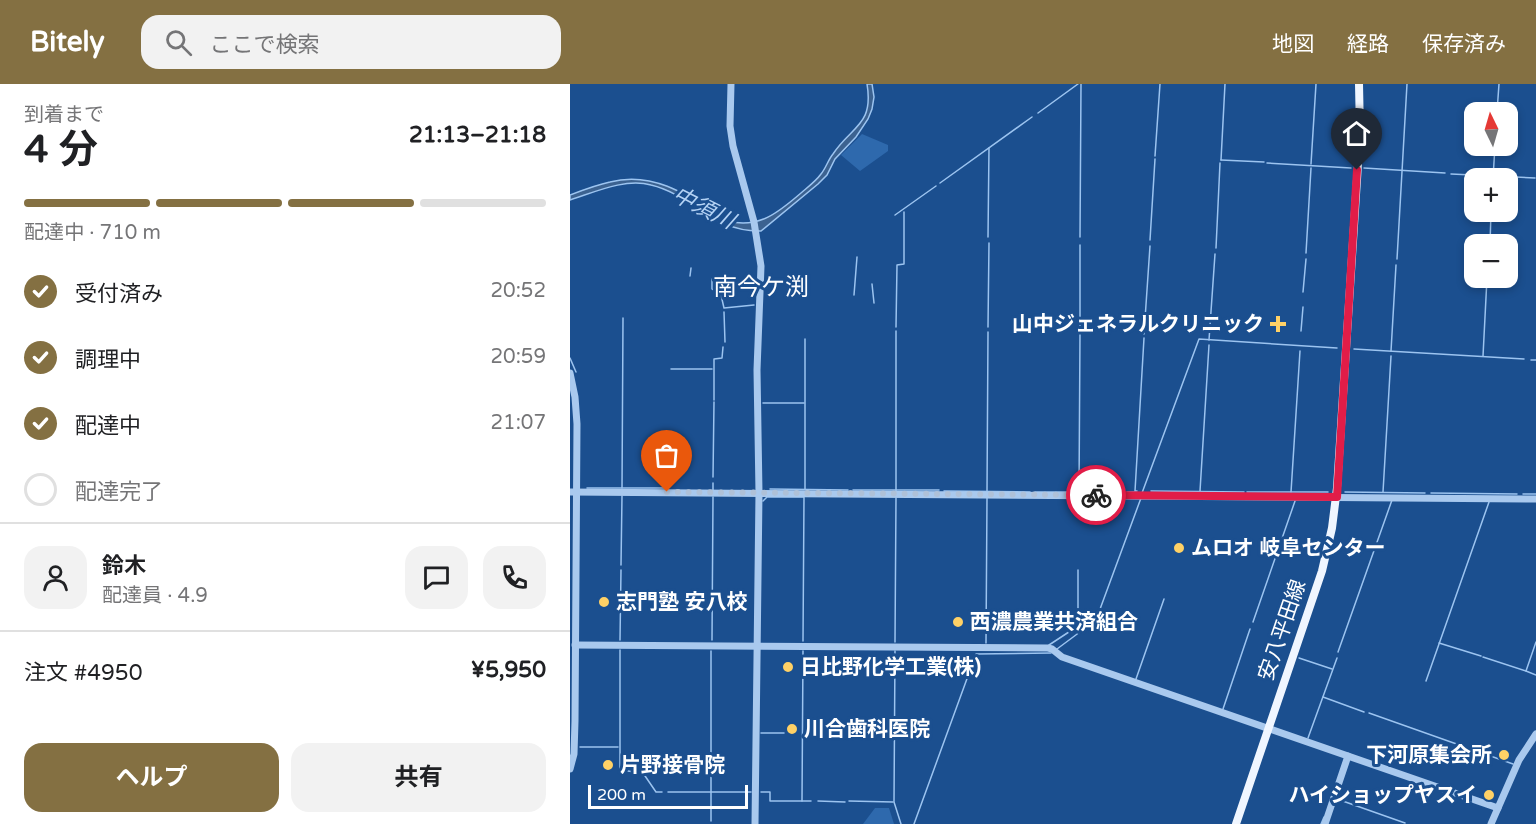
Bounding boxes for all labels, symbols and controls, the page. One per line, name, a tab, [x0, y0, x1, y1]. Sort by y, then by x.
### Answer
search box	[141, 15, 561, 69]
text: Bitely	[30, 25, 105, 59]
icon: search	[162, 26, 195, 59]
text: ここで検索	[210, 32, 320, 58]
text: 地図	[1272, 32, 1314, 57]
text: 経路	[1347, 32, 1389, 57]
text: 保存済み	[1422, 32, 1506, 57]
north arrow	[1464, 102, 1518, 156]
map controls	[1464, 102, 1518, 288]
text: 到着まで	[24, 103, 104, 127]
pin	[1331, 108, 1382, 170]
icon: home	[1340, 117, 1373, 150]
text: 21:13–21:18	[409, 122, 546, 148]
text: 4 分	[24, 126, 98, 173]
button: +	[1464, 168, 1518, 222]
water label: 中須川	[668, 181, 741, 235]
text: 配達中 · 710 m	[24, 221, 161, 245]
button: −	[1464, 234, 1518, 288]
district label: 南今ケ渕	[713, 273, 809, 302]
icon: check	[24, 275, 57, 308]
text: 20:52	[491, 279, 546, 303]
text: 受付済み	[75, 281, 163, 307]
place label: 山中ジェネラルクリニック	[1012, 312, 1264, 337]
marker: 山中ジェネラルクリニック	[1269, 315, 1287, 333]
icon: check	[24, 341, 57, 374]
text: 20:59	[491, 345, 546, 369]
text: 調理中	[75, 347, 141, 373]
icon: check	[24, 407, 57, 440]
text: 21:07	[491, 411, 546, 435]
text: 配達中	[75, 413, 141, 439]
pin	[641, 430, 692, 492]
icon: bag	[650, 439, 683, 472]
courier	[1066, 465, 1126, 525]
text: 配達完了	[75, 479, 163, 505]
icon: bike	[1080, 479, 1113, 512]
place label: ムロオ 岐阜センター	[1191, 536, 1385, 561]
marker: ムロオ 岐阜センター	[1172, 541, 1186, 555]
button: person	[24, 546, 87, 609]
button: chat	[405, 546, 468, 609]
button: phone	[483, 546, 546, 609]
text: 鈴木	[102, 553, 146, 579]
street label: 安八平田線	[1254, 576, 1311, 684]
text: 配達員 · 4.9	[102, 584, 208, 608]
place label: 志門塾 安八校	[616, 590, 747, 615]
marker: 志門塾 安八校	[597, 595, 611, 609]
place label: 西濃農業共済組合	[970, 610, 1138, 635]
marker: 西濃農業共済組合	[951, 615, 965, 629]
place label: 日比野化学工業(株)	[800, 655, 981, 680]
text: ¥5,950	[471, 657, 546, 683]
text: 注文 #4950	[24, 660, 142, 686]
marker: 日比野化学工業(株)	[781, 660, 795, 674]
place label: 川合歯科医院	[804, 717, 930, 742]
marker: 川合歯科医院	[785, 722, 799, 736]
button: ヘルプ	[24, 743, 279, 812]
button: 共有	[291, 743, 546, 812]
place label: 下河原集会所	[1366, 743, 1492, 768]
marker: 下河原集会所	[1497, 748, 1511, 762]
place label: 片野接骨院	[620, 753, 725, 778]
marker: 片野接骨院	[601, 758, 615, 772]
scale bar	[588, 782, 748, 810]
place label: ハイショップヤスイ	[1288, 783, 1477, 808]
text: 200 m	[597, 785, 646, 805]
marker: ハイショップヤスイ	[1482, 788, 1496, 802]

